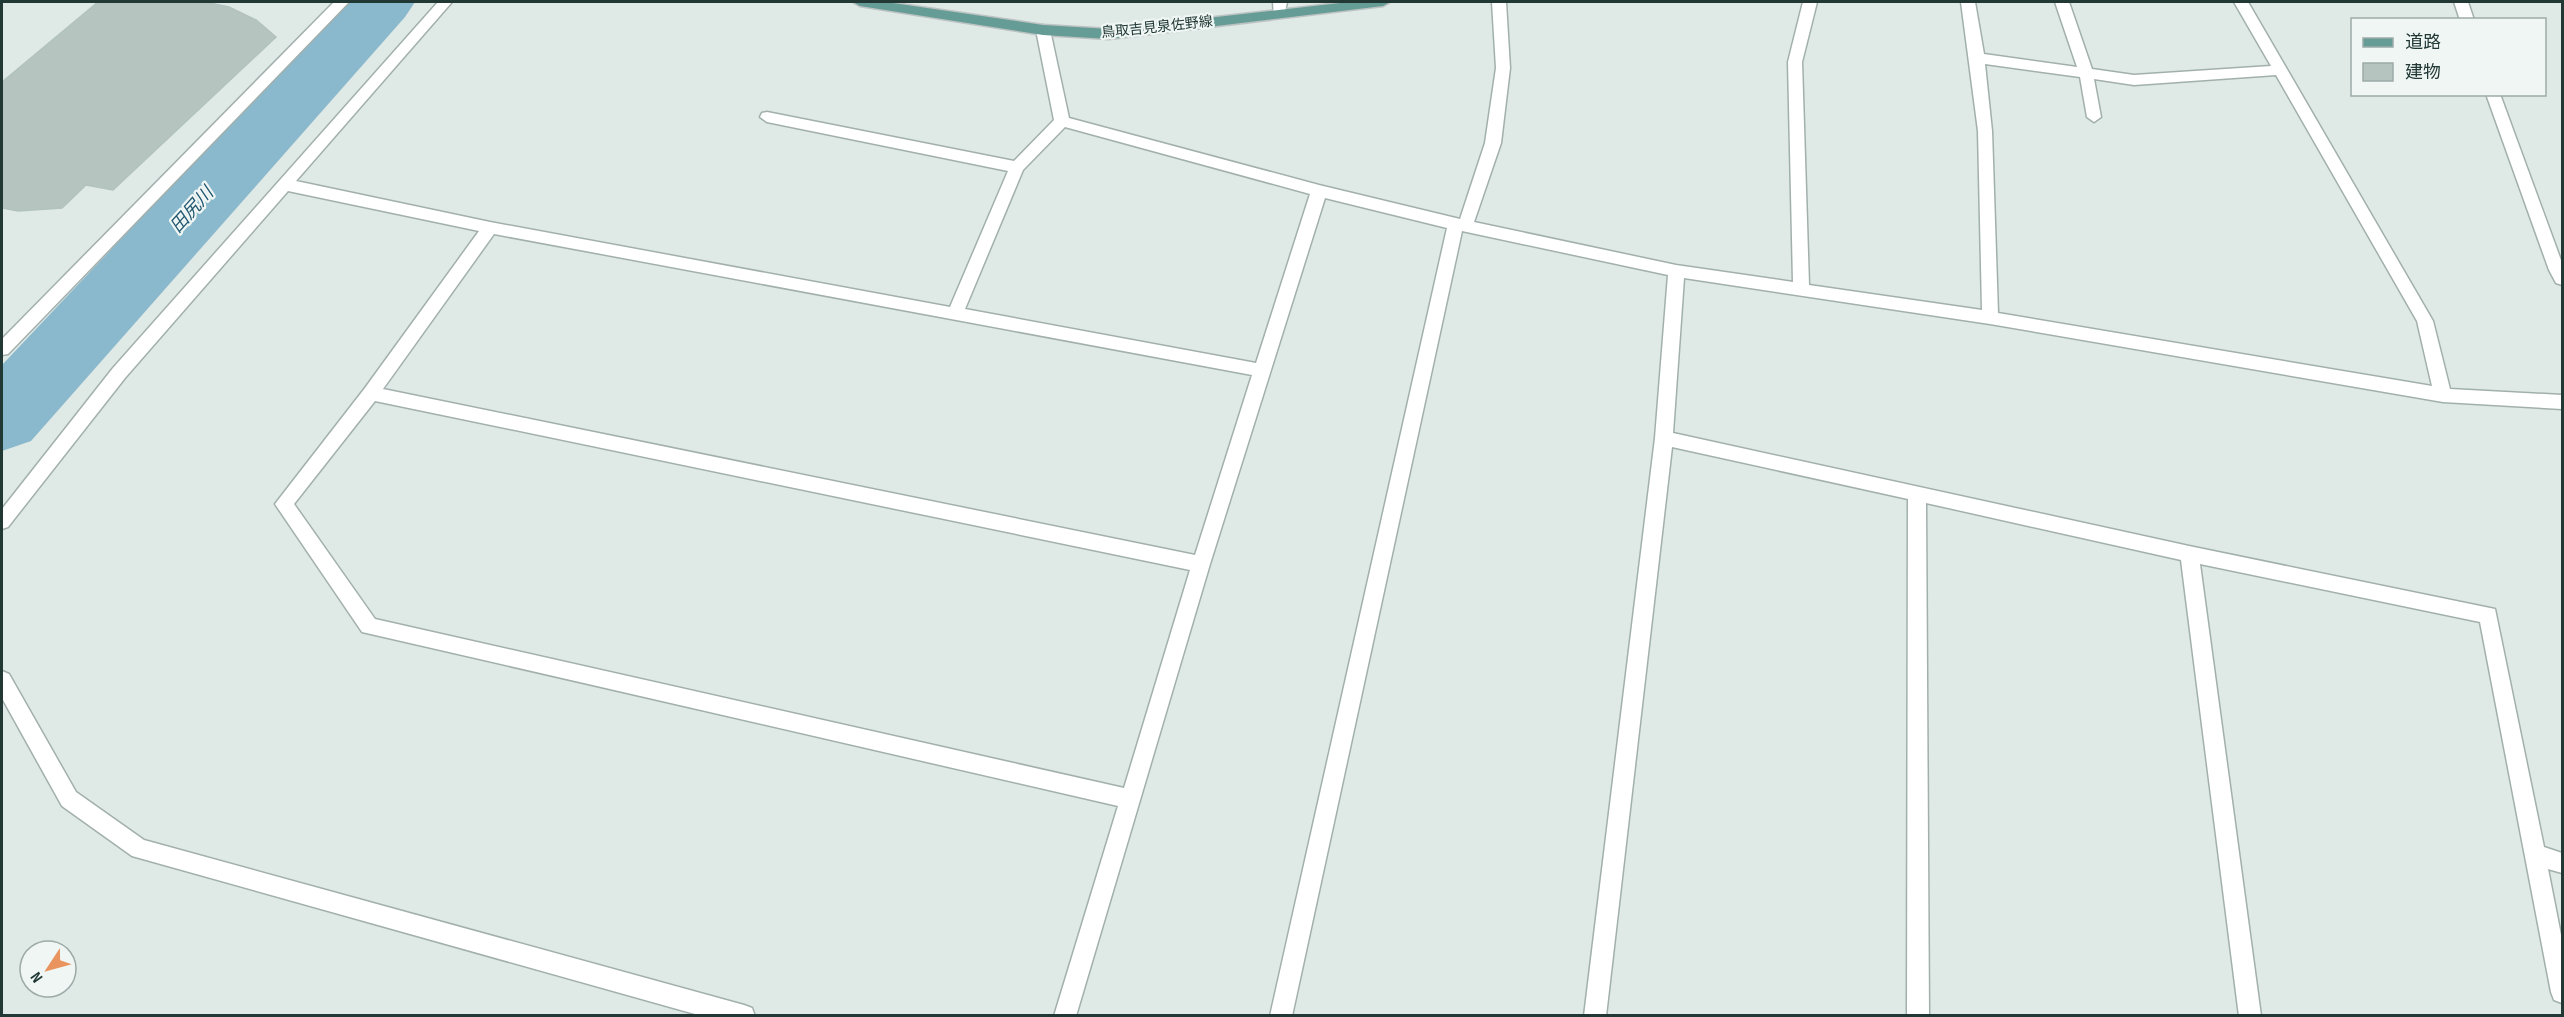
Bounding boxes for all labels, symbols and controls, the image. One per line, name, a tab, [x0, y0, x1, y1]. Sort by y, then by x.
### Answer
street label: 鳥取吉見泉佐野線	[1100, 13, 1214, 41]
legend	[2351, 18, 2546, 96]
text: 道路	[2405, 32, 2441, 53]
text: 建物	[2405, 62, 2441, 83]
water label: 田尻川	[166, 181, 219, 237]
north arrow	[18, 939, 78, 999]
text: N	[27, 968, 47, 986]

